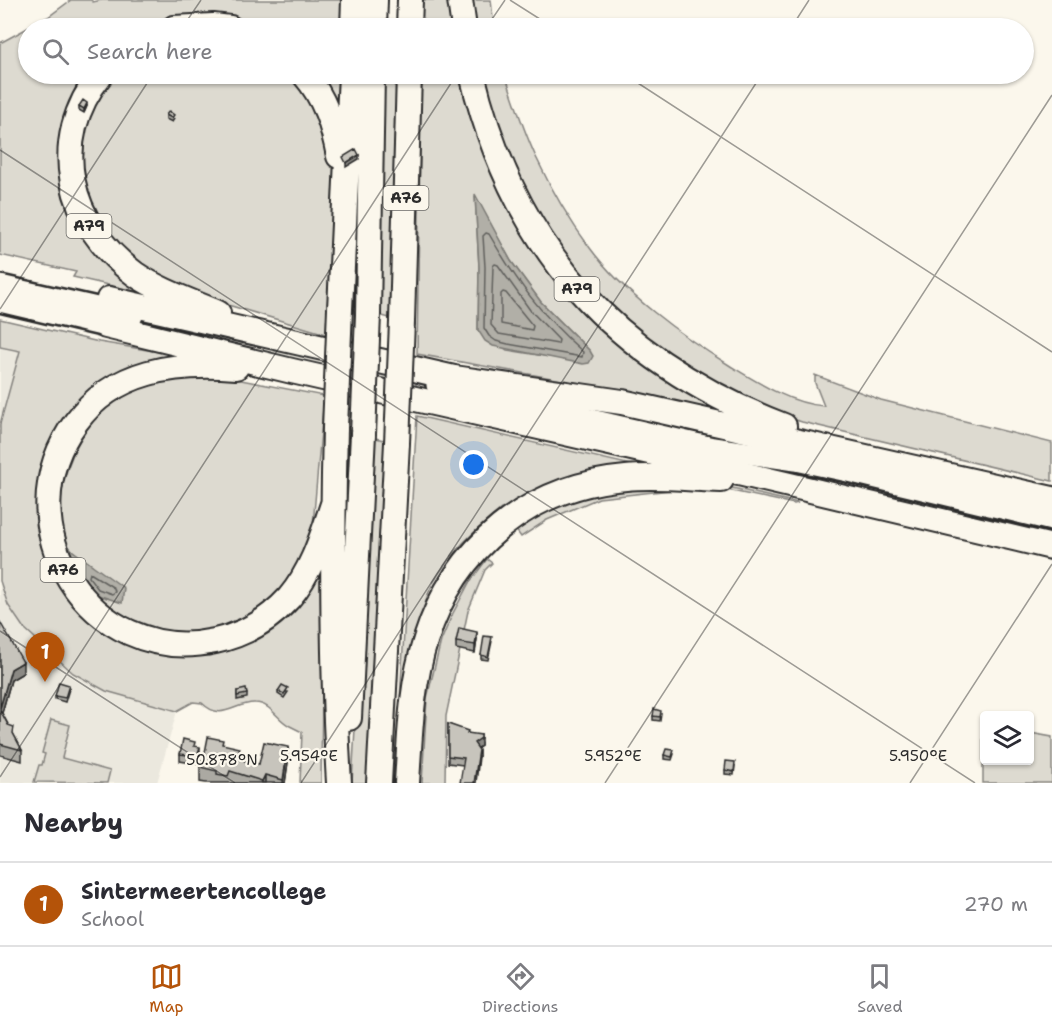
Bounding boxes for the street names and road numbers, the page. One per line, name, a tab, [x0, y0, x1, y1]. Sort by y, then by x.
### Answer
road number: A76	[384, 186, 428, 210]
road number: A79	[66, 214, 112, 238]
road number: A79	[554, 277, 600, 301]
road number: A76	[40, 558, 86, 582]

